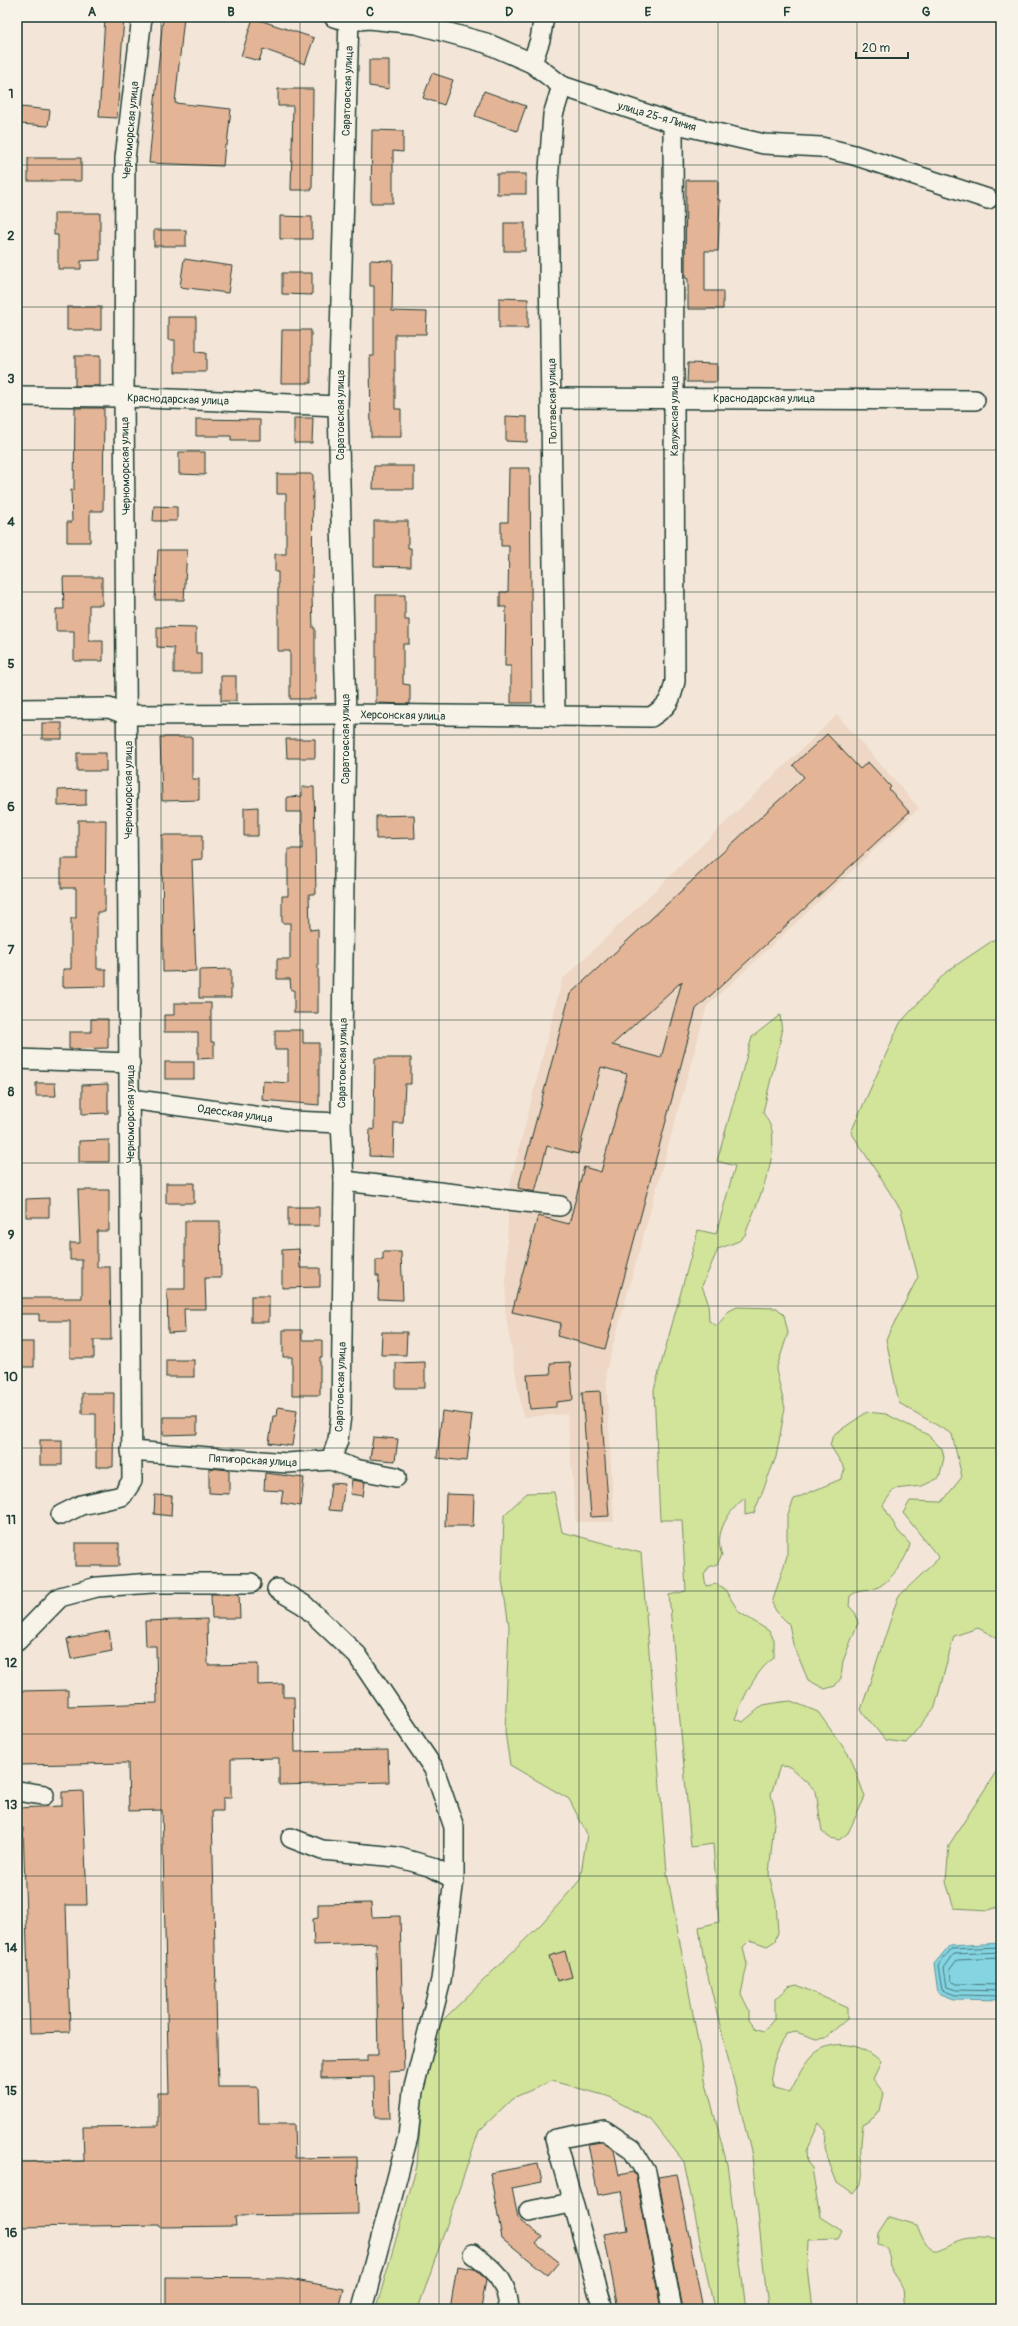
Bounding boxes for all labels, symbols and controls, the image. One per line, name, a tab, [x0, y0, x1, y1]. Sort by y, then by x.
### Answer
text: A	[88, 4, 97, 20]
text: B	[227, 4, 235, 20]
text: C	[366, 4, 374, 20]
text: D	[505, 4, 513, 20]
text: E	[645, 4, 652, 20]
text: F	[783, 4, 791, 20]
text: G	[922, 4, 931, 20]
scale bar	[856, 34, 908, 60]
text: 20 m	[862, 41, 891, 56]
street label: Саратовская улица	[339, 46, 356, 136]
street label: Черноморская улица	[120, 81, 141, 180]
text: 1	[8, 86, 14, 102]
street label: улица 25-я Линия	[615, 99, 698, 134]
text: 2	[7, 228, 15, 244]
street label: Полтавская улица	[545, 358, 560, 444]
street label: Саратовская улица	[334, 370, 347, 460]
text: 3	[7, 371, 15, 387]
street label: Калужская улица	[668, 376, 681, 456]
street label: Краснодарская улица	[127, 391, 229, 408]
street label: Краснодарская улица	[713, 392, 815, 405]
street label: Черноморская улица	[118, 417, 133, 515]
text: 4	[7, 514, 15, 530]
text: 5	[7, 656, 15, 672]
street label: Саратовская улица	[339, 694, 352, 784]
street label: Херсонская улица	[360, 708, 446, 723]
street label: Черноморская улица	[122, 741, 135, 839]
text: 6	[7, 799, 15, 815]
text: 7	[8, 942, 15, 958]
street label: Саратовская улица	[335, 1018, 350, 1108]
street label: Черноморская улица	[124, 1065, 137, 1163]
text: 8	[8, 1084, 15, 1100]
street label: Одесская улица	[196, 1102, 273, 1125]
text: 9	[8, 1227, 15, 1243]
street label: Саратовская улица	[332, 1342, 349, 1432]
text: 10	[4, 1369, 18, 1385]
street label: Пятигорская улица	[209, 1452, 297, 1469]
text: 11	[6, 1512, 16, 1528]
text: 12	[5, 1655, 17, 1671]
text: 13	[5, 1797, 17, 1813]
text: 14	[5, 1940, 18, 1956]
text: 15	[5, 2083, 17, 2099]
text: 16	[5, 2225, 18, 2241]

